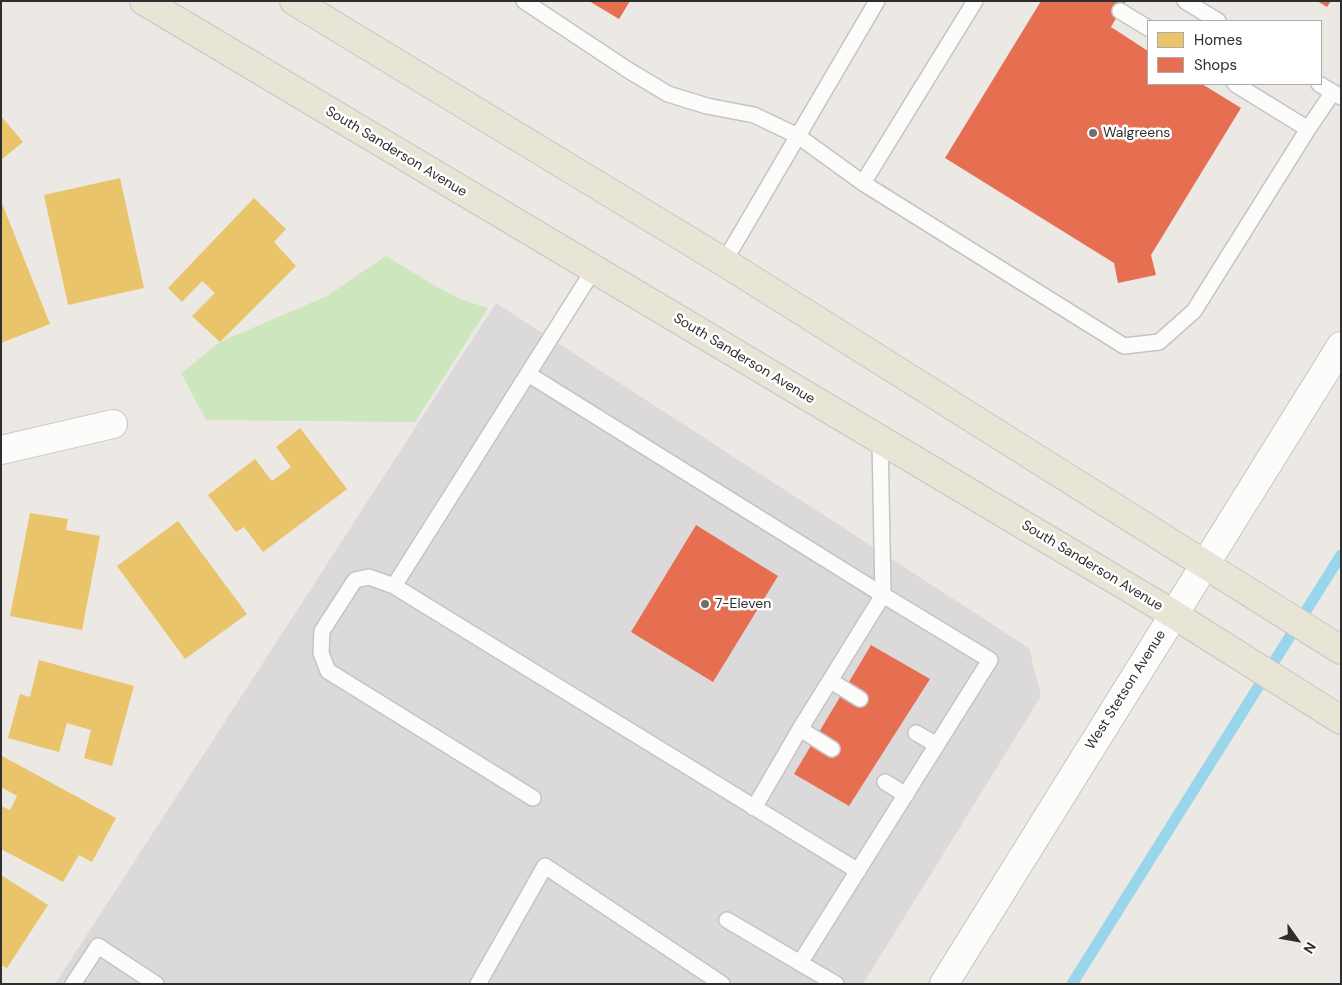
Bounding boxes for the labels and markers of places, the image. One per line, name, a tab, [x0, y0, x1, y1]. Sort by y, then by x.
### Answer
place label: Walgreens	[1103, 125, 1170, 141]
marker: Walgreens	[1087, 127, 1099, 139]
place label: 7-Eleven	[715, 596, 771, 612]
marker: 7-Eleven	[699, 598, 711, 610]

